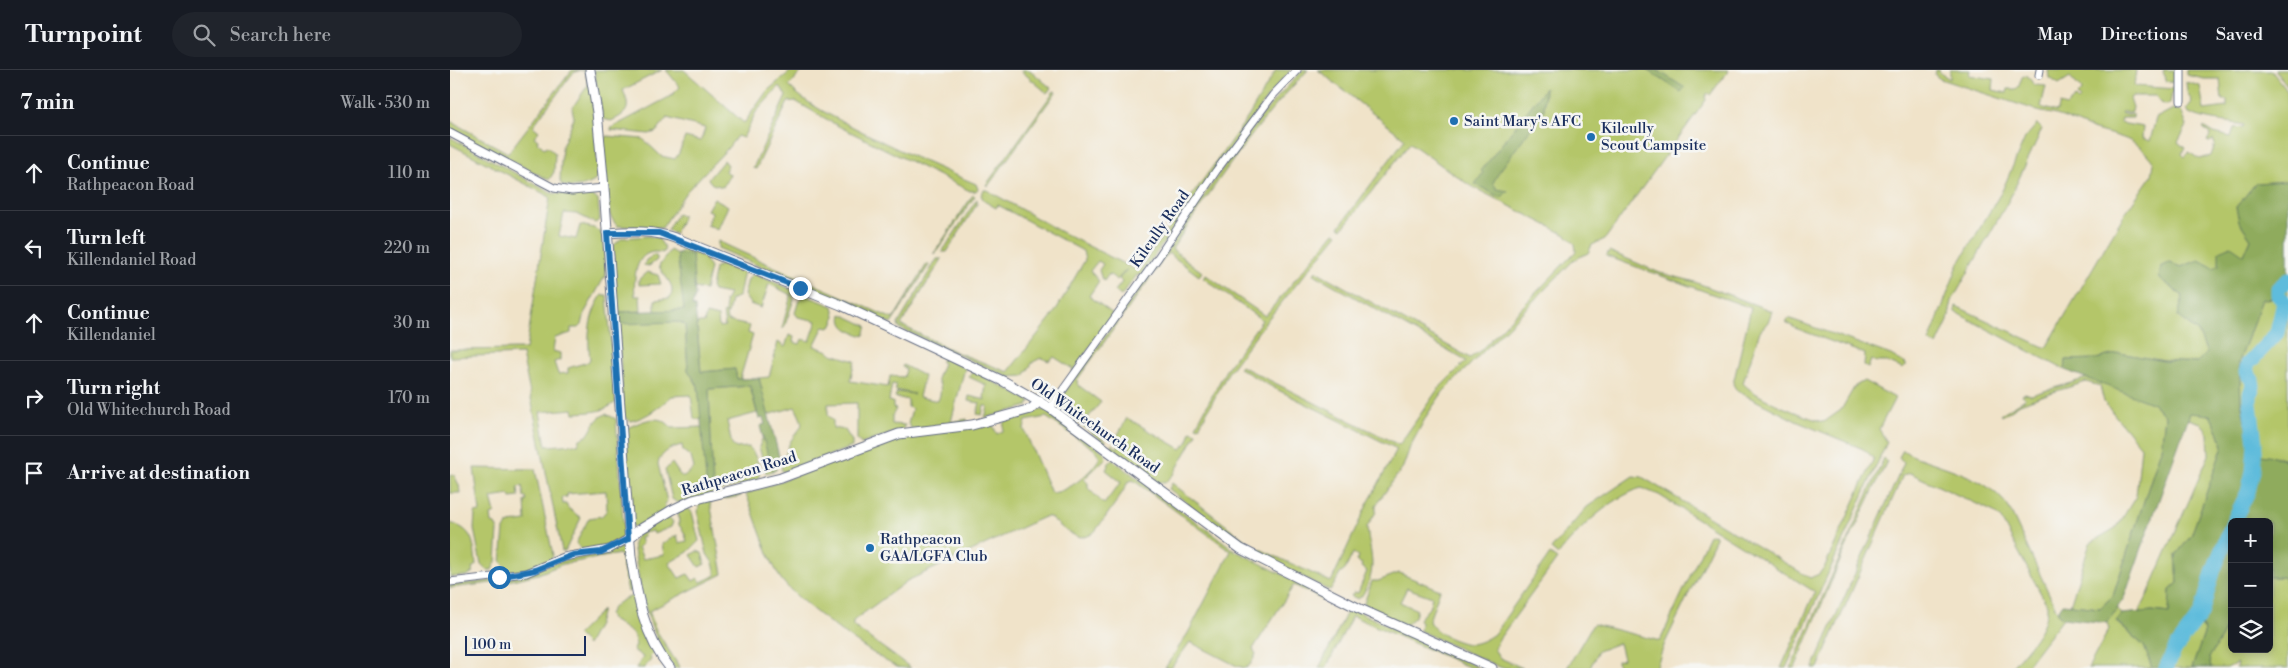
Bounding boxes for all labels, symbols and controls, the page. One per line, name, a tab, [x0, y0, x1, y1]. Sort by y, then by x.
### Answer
search box	[172, 12, 522, 57]
text: Turnpoint	[25, 20, 142, 50]
icon: search	[190, 21, 218, 49]
text: Search here	[230, 23, 331, 47]
text: Map	[2037, 23, 2073, 46]
text: Directions	[2101, 23, 2188, 46]
text: Saved	[2216, 23, 2263, 46]
text: 7 min	[20, 90, 74, 116]
text: Walk · 530 m	[341, 93, 430, 113]
place label: Saint Mary's AFC	[1464, 112, 1581, 131]
marker: Saint Mary's AFC	[1448, 115, 1460, 127]
place label: Kilcully Scout Campsite	[1601, 119, 1706, 155]
marker: Kilcully Scout Campsite	[1585, 131, 1597, 143]
text: Continue	[67, 151, 150, 175]
icon: ahead	[20, 159, 48, 187]
text: 110 m	[388, 163, 430, 183]
text: Rathpeacon Road	[67, 175, 194, 195]
street label: Kilcully Road	[1126, 186, 1194, 272]
text: Turn left	[67, 226, 146, 250]
icon: left	[20, 234, 48, 262]
text: 220 m	[384, 238, 430, 258]
text: Killendaniel Road	[67, 250, 196, 270]
route end	[789, 277, 812, 300]
text: Continue	[67, 301, 150, 325]
icon: ahead	[20, 309, 48, 337]
text: 30 m	[393, 313, 430, 333]
text: Killendaniel	[67, 325, 156, 345]
street label: Old Whitechurch Road	[1027, 374, 1164, 478]
text: Turn right	[67, 376, 160, 400]
icon: right	[20, 384, 48, 412]
text: 170 m	[388, 388, 430, 408]
text: Old Whitechurch Road	[67, 400, 231, 420]
street label: Rathpeacon Road	[679, 447, 799, 501]
icon: arrive	[20, 459, 48, 487]
text: Arrive at destination	[67, 461, 250, 485]
map controls	[2228, 518, 2273, 653]
button: +	[2228, 518, 2273, 563]
place label: Rathpeacon GAA/LGFA Club	[880, 530, 987, 566]
marker: Rathpeacon GAA/LGFA Club	[864, 542, 876, 554]
button: −	[2228, 563, 2273, 608]
route start	[488, 566, 511, 589]
button: layers	[2228, 608, 2273, 653]
scale bar	[465, 633, 586, 656]
text: 100 m	[472, 636, 511, 654]

